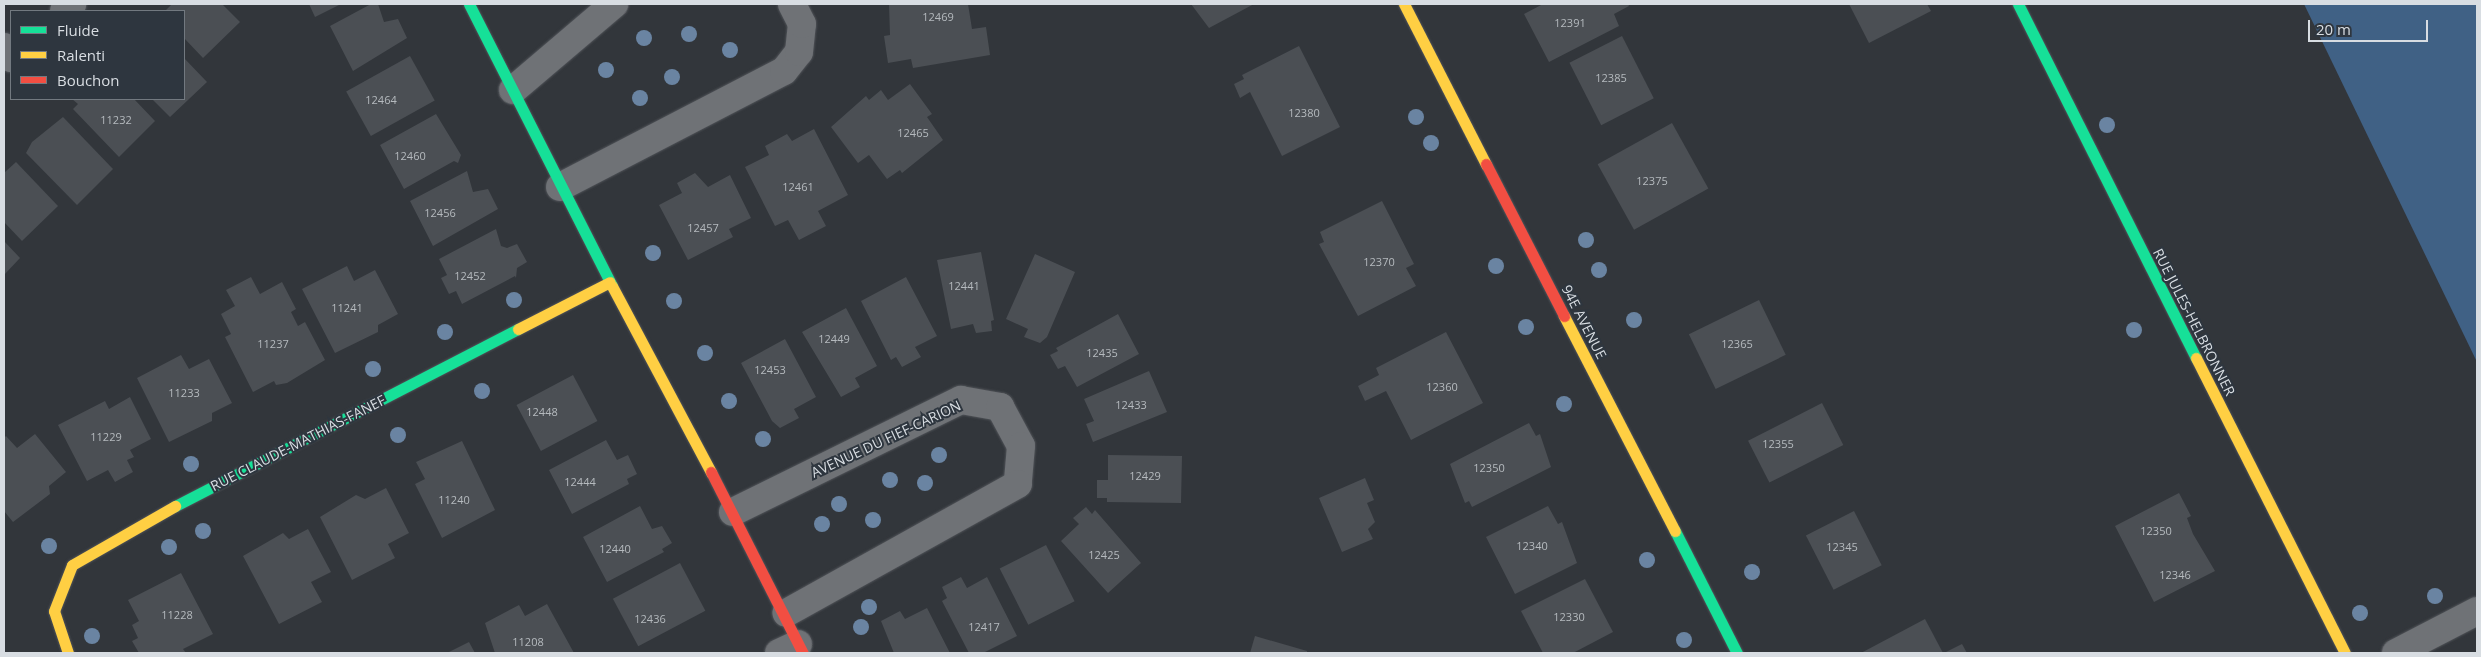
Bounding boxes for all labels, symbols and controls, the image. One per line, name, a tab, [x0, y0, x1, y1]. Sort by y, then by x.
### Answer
legend	[10, 10, 185, 100]
house number: 12469	[922, 10, 954, 24]
scale bar	[2311, 10, 2431, 42]
house number: 12391	[1554, 16, 1586, 30]
text: 20 m	[2316, 19, 2351, 39]
text: Fluide	[57, 20, 99, 40]
text: Ralenti	[57, 45, 105, 65]
text: Bouchon	[57, 70, 120, 90]
house number: 12385	[1595, 71, 1627, 85]
house number: 12464	[365, 93, 397, 107]
house number: 12380	[1288, 106, 1320, 120]
house number: 11232	[100, 113, 132, 127]
house number: 12465	[897, 126, 929, 140]
house number: 12460	[394, 149, 426, 163]
house number: 12375	[1636, 174, 1668, 188]
house number: 12461	[782, 180, 814, 194]
house number: 12456	[424, 206, 456, 220]
house number: 12457	[687, 221, 719, 235]
street label: RUE JULES-HELBRONNER	[2150, 246, 2238, 398]
house number: 12370	[1363, 255, 1395, 269]
house number: 12452	[454, 269, 486, 283]
house number: 12441	[948, 279, 980, 293]
street label: 94E AVENUE	[1558, 282, 1610, 362]
house number: 11241	[331, 301, 363, 315]
house number: 12449	[818, 332, 850, 346]
house number: 11237	[257, 337, 289, 351]
house number: 12365	[1721, 337, 1753, 351]
house number: 12435	[1086, 346, 1118, 360]
house number: 12453	[754, 363, 786, 377]
house number: 12360	[1426, 380, 1458, 394]
house number: 11233	[168, 386, 200, 400]
street label: RUE CLAUDE-MATHIAS-FANEF	[208, 391, 388, 495]
street label: AVENUE DU FIEF-CARION	[808, 397, 964, 481]
house number: 12433	[1115, 398, 1147, 412]
house number: 12448	[526, 405, 558, 419]
house number: 11229	[90, 430, 122, 444]
house number: 12355	[1762, 437, 1794, 451]
house number: 12350	[1473, 461, 1505, 475]
house number: 12429	[1129, 469, 1161, 483]
house number: 12444	[564, 475, 596, 489]
house number: 11240	[438, 493, 470, 507]
house number: 12350	[2140, 524, 2172, 538]
house number: 12340	[1516, 539, 1548, 553]
house number: 12345	[1826, 540, 1858, 554]
house number: 12440	[599, 542, 631, 556]
house number: 12425	[1088, 548, 1120, 562]
house number: 12346	[2159, 568, 2191, 582]
house number: 11228	[161, 608, 193, 622]
house number: 12330	[1553, 610, 1585, 624]
house number: 12436	[634, 612, 666, 626]
house number: 12417	[968, 620, 1000, 634]
house number: 11208	[512, 635, 544, 649]

